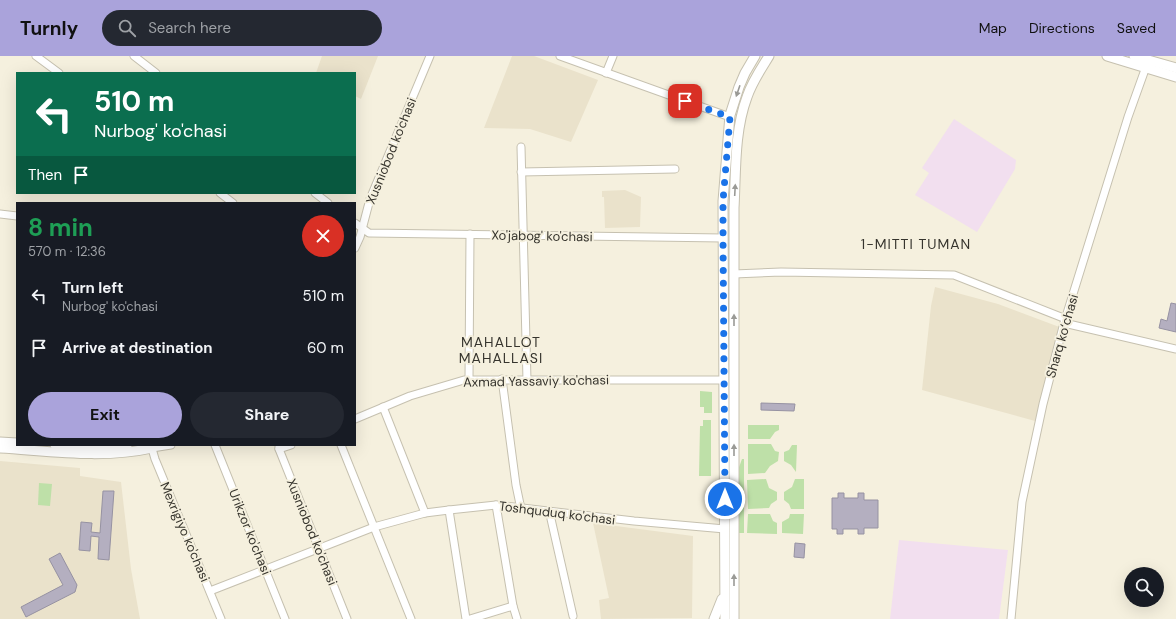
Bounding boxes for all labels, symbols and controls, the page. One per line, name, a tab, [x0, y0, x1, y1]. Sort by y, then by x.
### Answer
search box	[102, 10, 382, 46]
text: Turnly	[20, 16, 78, 41]
icon: search	[116, 17, 138, 39]
text: Search here	[148, 18, 231, 38]
text: Map	[979, 19, 1007, 37]
text: Directions	[1029, 19, 1095, 37]
text: Saved	[1117, 19, 1156, 37]
text: 510 m	[94, 83, 174, 120]
pin	[668, 84, 702, 118]
one-way arrow	[735, 85, 741, 97]
icon: left	[28, 88, 80, 140]
icon: arrive	[674, 90, 696, 112]
street label: Xusniobod ko'chasi	[362, 95, 420, 207]
text: Nurbog' ko'chasi	[94, 119, 227, 143]
icon: arrive	[70, 164, 92, 186]
text: Then	[28, 165, 62, 185]
one-way arrow	[731, 184, 738, 196]
text: 8 min	[28, 212, 93, 243]
button: close	[302, 215, 344, 257]
street label: Xo'jabog' ko'chasi	[491, 227, 593, 245]
district label: 1-MITTI TUMAN	[861, 235, 971, 253]
text: 570 m · 12:36	[28, 243, 106, 260]
text: Turn left	[62, 278, 123, 298]
icon: left	[28, 285, 50, 307]
text: 510 m	[303, 286, 344, 306]
street label: Sharq ko‘chasi	[1042, 292, 1082, 380]
text: Nurbog' ko'chasi	[62, 298, 158, 315]
one-way arrow	[731, 313, 737, 326]
district label: MAHALLOT MAHALLASI	[459, 333, 543, 367]
icon: arrive	[28, 337, 50, 359]
text: Arrive at destination	[62, 338, 213, 358]
text: 60 m	[307, 338, 344, 358]
street label: Axmad Yassaviy ko'chasi	[463, 371, 609, 391]
button: Exit	[28, 392, 182, 438]
button: Share	[190, 392, 344, 438]
one-way arrow	[731, 443, 737, 456]
street label: Xusniobod ko'chasi	[283, 476, 341, 588]
position arrow	[704, 478, 746, 520]
street label: Mexrigiyo ko'chasi	[156, 479, 214, 585]
street label: Urikzor ko'chasi	[225, 486, 275, 578]
street label: Toshquduq ko'chasi	[498, 497, 616, 529]
map controls	[1124, 567, 1164, 607]
button: search	[1124, 567, 1164, 607]
one-way arrow	[731, 573, 737, 586]

